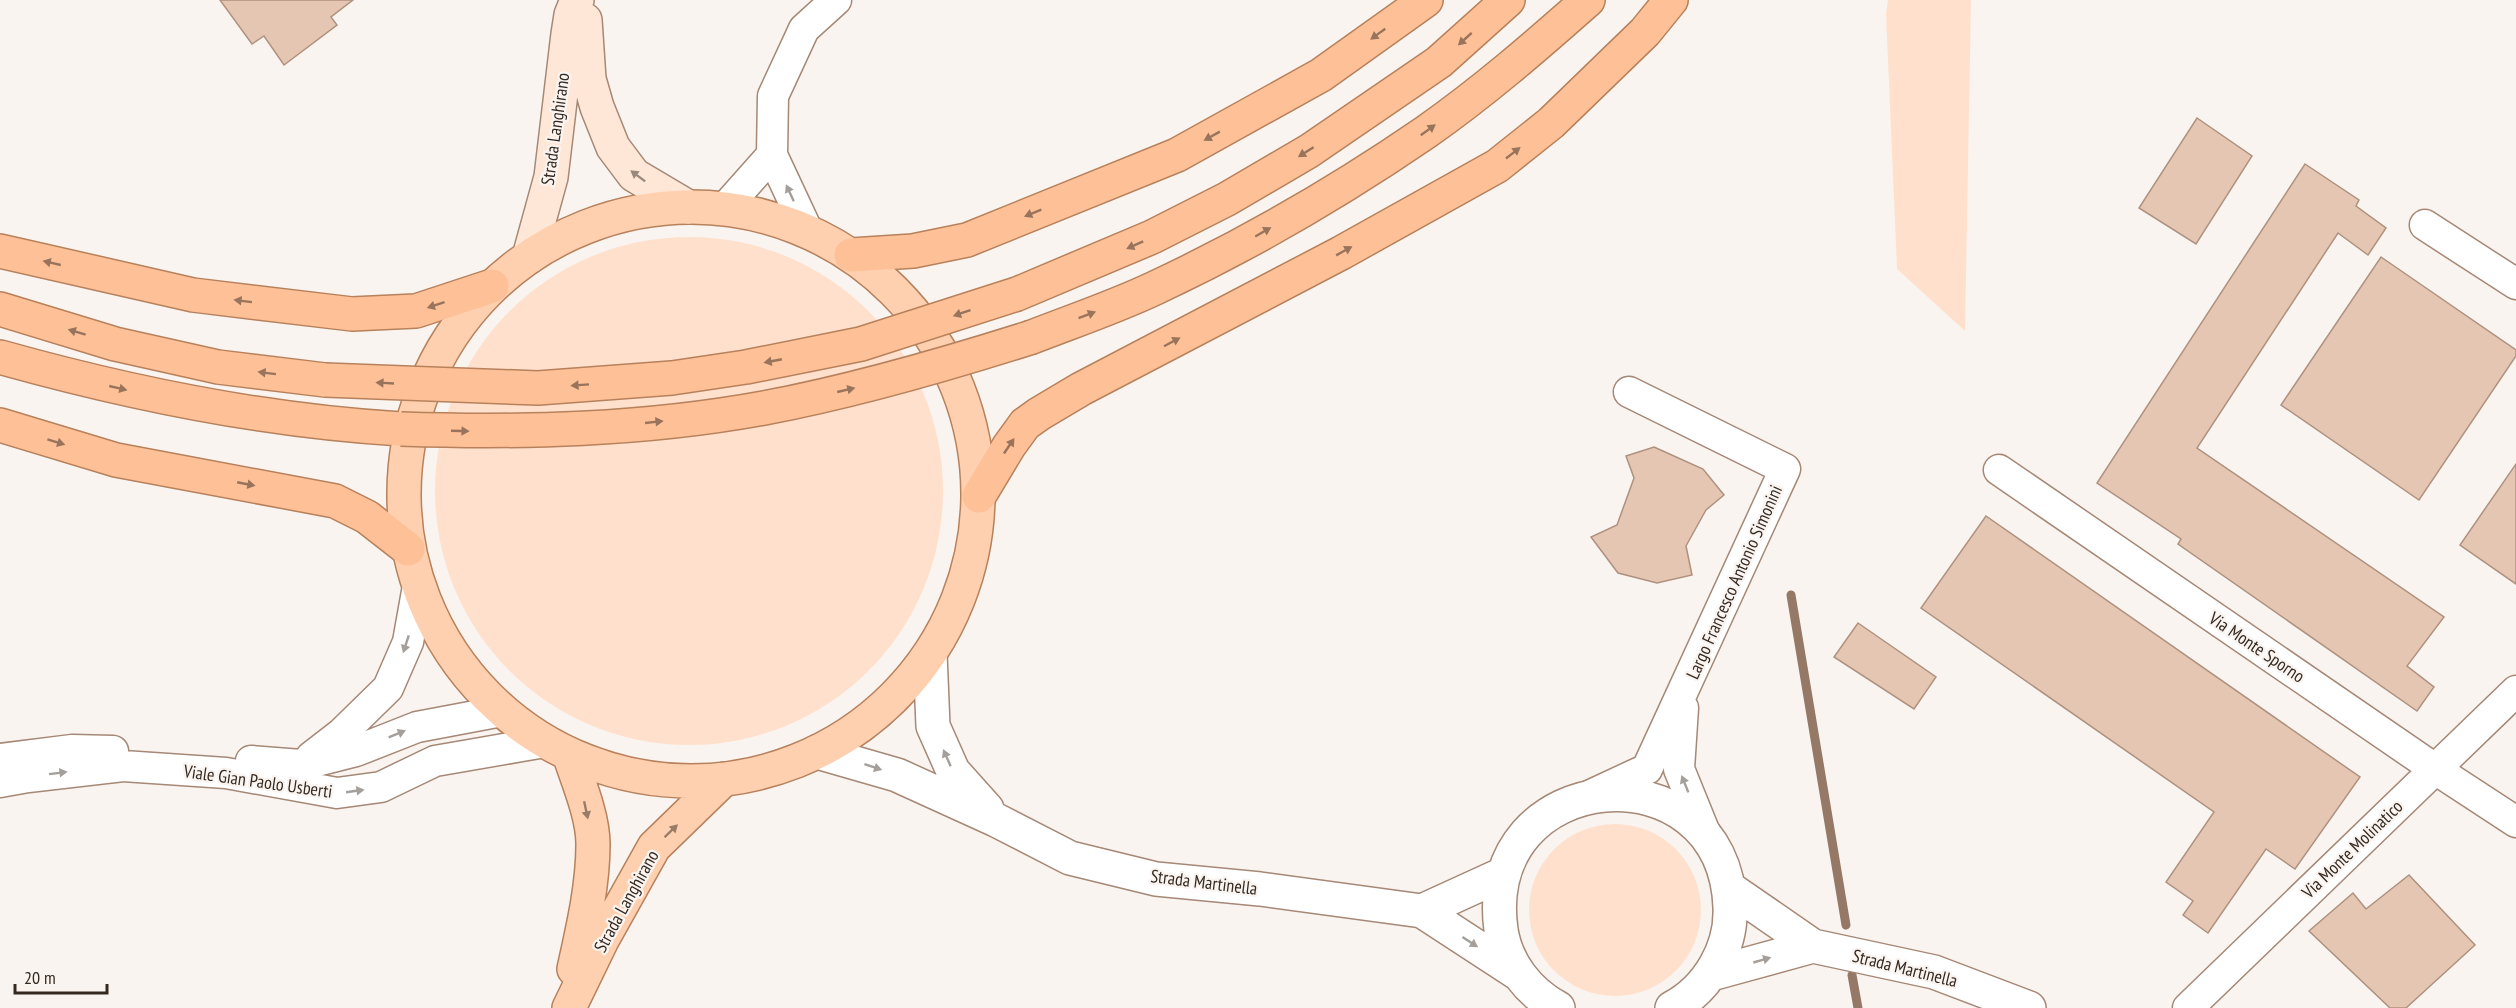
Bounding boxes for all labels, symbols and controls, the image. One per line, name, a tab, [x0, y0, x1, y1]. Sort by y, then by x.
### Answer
one-way arrow	[1371, 28, 1387, 40]
one-way arrow	[1458, 32, 1473, 45]
street label: Strada Langhirano	[536, 71, 574, 187]
one-way arrow	[1421, 124, 1436, 136]
one-way arrow	[1203, 131, 1220, 141]
one-way arrow	[1298, 147, 1314, 158]
one-way arrow	[1505, 148, 1520, 160]
one-way arrow	[631, 171, 646, 183]
one-way arrow	[786, 185, 795, 202]
one-way arrow	[1024, 208, 1042, 218]
one-way arrow	[1254, 227, 1271, 237]
one-way arrow	[1125, 240, 1143, 250]
one-way arrow	[1336, 246, 1353, 256]
one-way arrow	[42, 258, 61, 267]
one-way arrow	[233, 296, 252, 306]
one-way arrow	[427, 300, 445, 310]
one-way arrow	[953, 309, 971, 318]
one-way arrow	[1078, 310, 1096, 320]
one-way arrow	[68, 327, 86, 336]
one-way arrow	[1163, 337, 1180, 347]
one-way arrow	[763, 357, 782, 366]
one-way arrow	[257, 368, 276, 378]
one-way arrow	[375, 378, 394, 387]
one-way arrow	[570, 380, 589, 389]
one-way arrow	[108, 383, 127, 393]
one-way arrow	[837, 384, 856, 394]
one-way arrow	[645, 417, 664, 427]
one-way arrow	[450, 426, 469, 436]
one-way arrow	[1004, 437, 1015, 454]
one-way arrow	[47, 438, 65, 447]
one-way arrow	[237, 480, 256, 489]
street label: Largo Francesco Antonio Simonini	[1681, 481, 1787, 683]
street label: Via Monte Sporno	[2204, 606, 2309, 688]
one-way arrow	[401, 635, 410, 653]
one-way arrow	[388, 729, 406, 739]
one-way arrow	[942, 748, 952, 766]
street label: Viale Gian Paolo Usberti	[181, 759, 334, 803]
one-way arrow	[864, 763, 882, 772]
one-way arrow	[48, 768, 67, 778]
one-way arrow	[1680, 774, 1690, 792]
one-way arrow	[346, 786, 365, 795]
street label: Via Monte Molinatico	[2296, 795, 2407, 904]
one-way arrow	[582, 800, 592, 819]
one-way arrow	[664, 824, 678, 838]
street label: Strada Langhirano	[588, 846, 664, 956]
street label: Strada Martinella	[1149, 864, 1259, 900]
one-way arrow	[1461, 936, 1477, 948]
street label: Strada Martinella	[1850, 944, 1960, 992]
one-way arrow	[1753, 955, 1771, 964]
scale bar	[15, 957, 106, 995]
text: 20 m	[24, 966, 56, 989]

